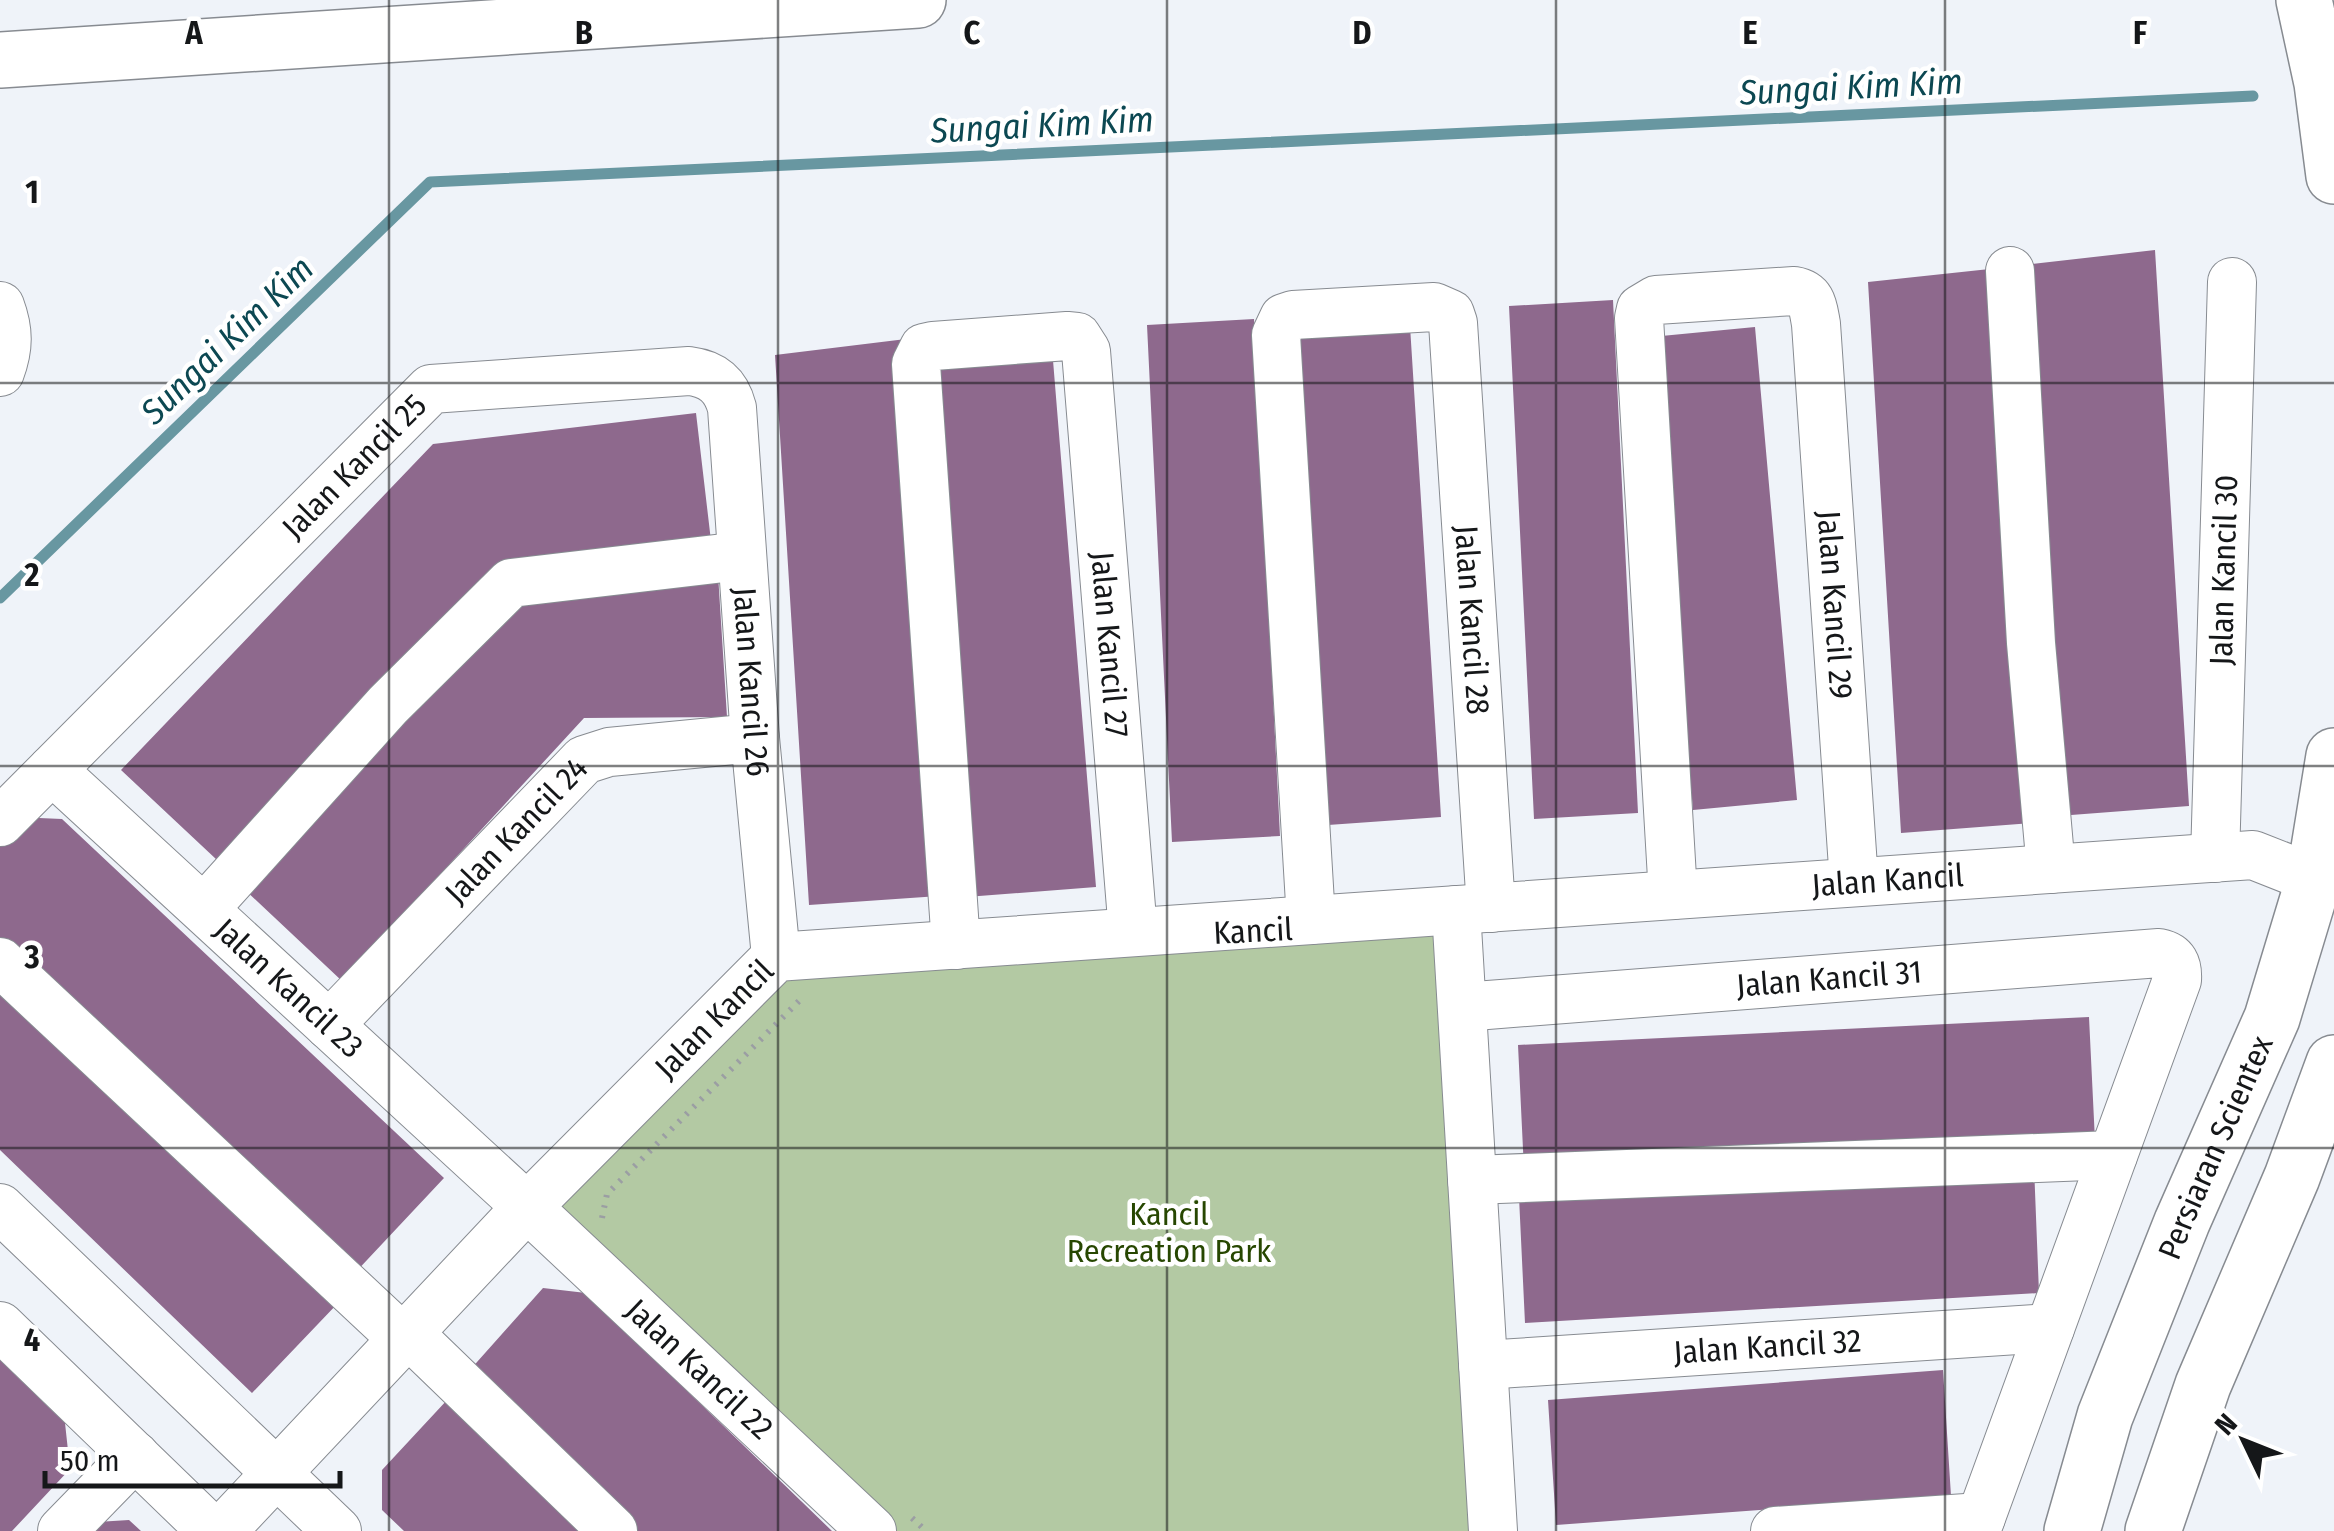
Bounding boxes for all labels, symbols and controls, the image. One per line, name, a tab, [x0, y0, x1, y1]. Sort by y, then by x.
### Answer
text: A	[184, 14, 203, 52]
text: B	[575, 14, 593, 52]
text: C	[964, 14, 981, 52]
text: D	[1352, 14, 1372, 52]
text: E	[1742, 14, 1758, 52]
text: F	[2133, 14, 2147, 52]
water label: Sungai Kim Kim	[1737, 60, 1964, 114]
water label: Sungai Kim Kim	[928, 98, 1155, 152]
text: 1	[25, 173, 39, 211]
water label: Sungai Kim Kim	[131, 247, 322, 433]
street label: Jalan Kancil 25	[274, 386, 434, 546]
street label: Jalan Kancil 30	[2202, 474, 2245, 666]
street label: Jalan Kancil 29	[1810, 509, 1861, 700]
street label: Jalan Kancil 28	[1447, 524, 1497, 716]
street label: Jalan Kancil 27	[1083, 550, 1136, 739]
text: 2	[24, 556, 40, 594]
street label: Jalan Kancil 26	[726, 586, 778, 778]
street label: Jalan Kancil 24	[437, 749, 595, 912]
street label: Jalan Kancil	[1810, 856, 1965, 904]
street label: Jalan Kancil 23	[207, 910, 371, 1066]
street label: Kancil	[1212, 910, 1294, 952]
text: 3	[23, 938, 40, 976]
street label: Jalan Kancil	[647, 952, 781, 1086]
street label: Jalan Kancil 31	[1735, 952, 1923, 1005]
street label: Persiaran Scientex	[2150, 1030, 2281, 1265]
park label: Kancil Recreation Park	[1067, 1195, 1271, 1270]
street label: Jalan Kancil 22	[618, 1291, 781, 1447]
text: 4	[24, 1321, 40, 1359]
street label: Jalan Kancil 32	[1672, 1321, 1862, 1372]
north arrow	[2194, 1391, 2294, 1491]
text: N	[2208, 1407, 2244, 1442]
scale bar	[45, 1426, 340, 1488]
text: 50 m	[60, 1443, 120, 1479]

